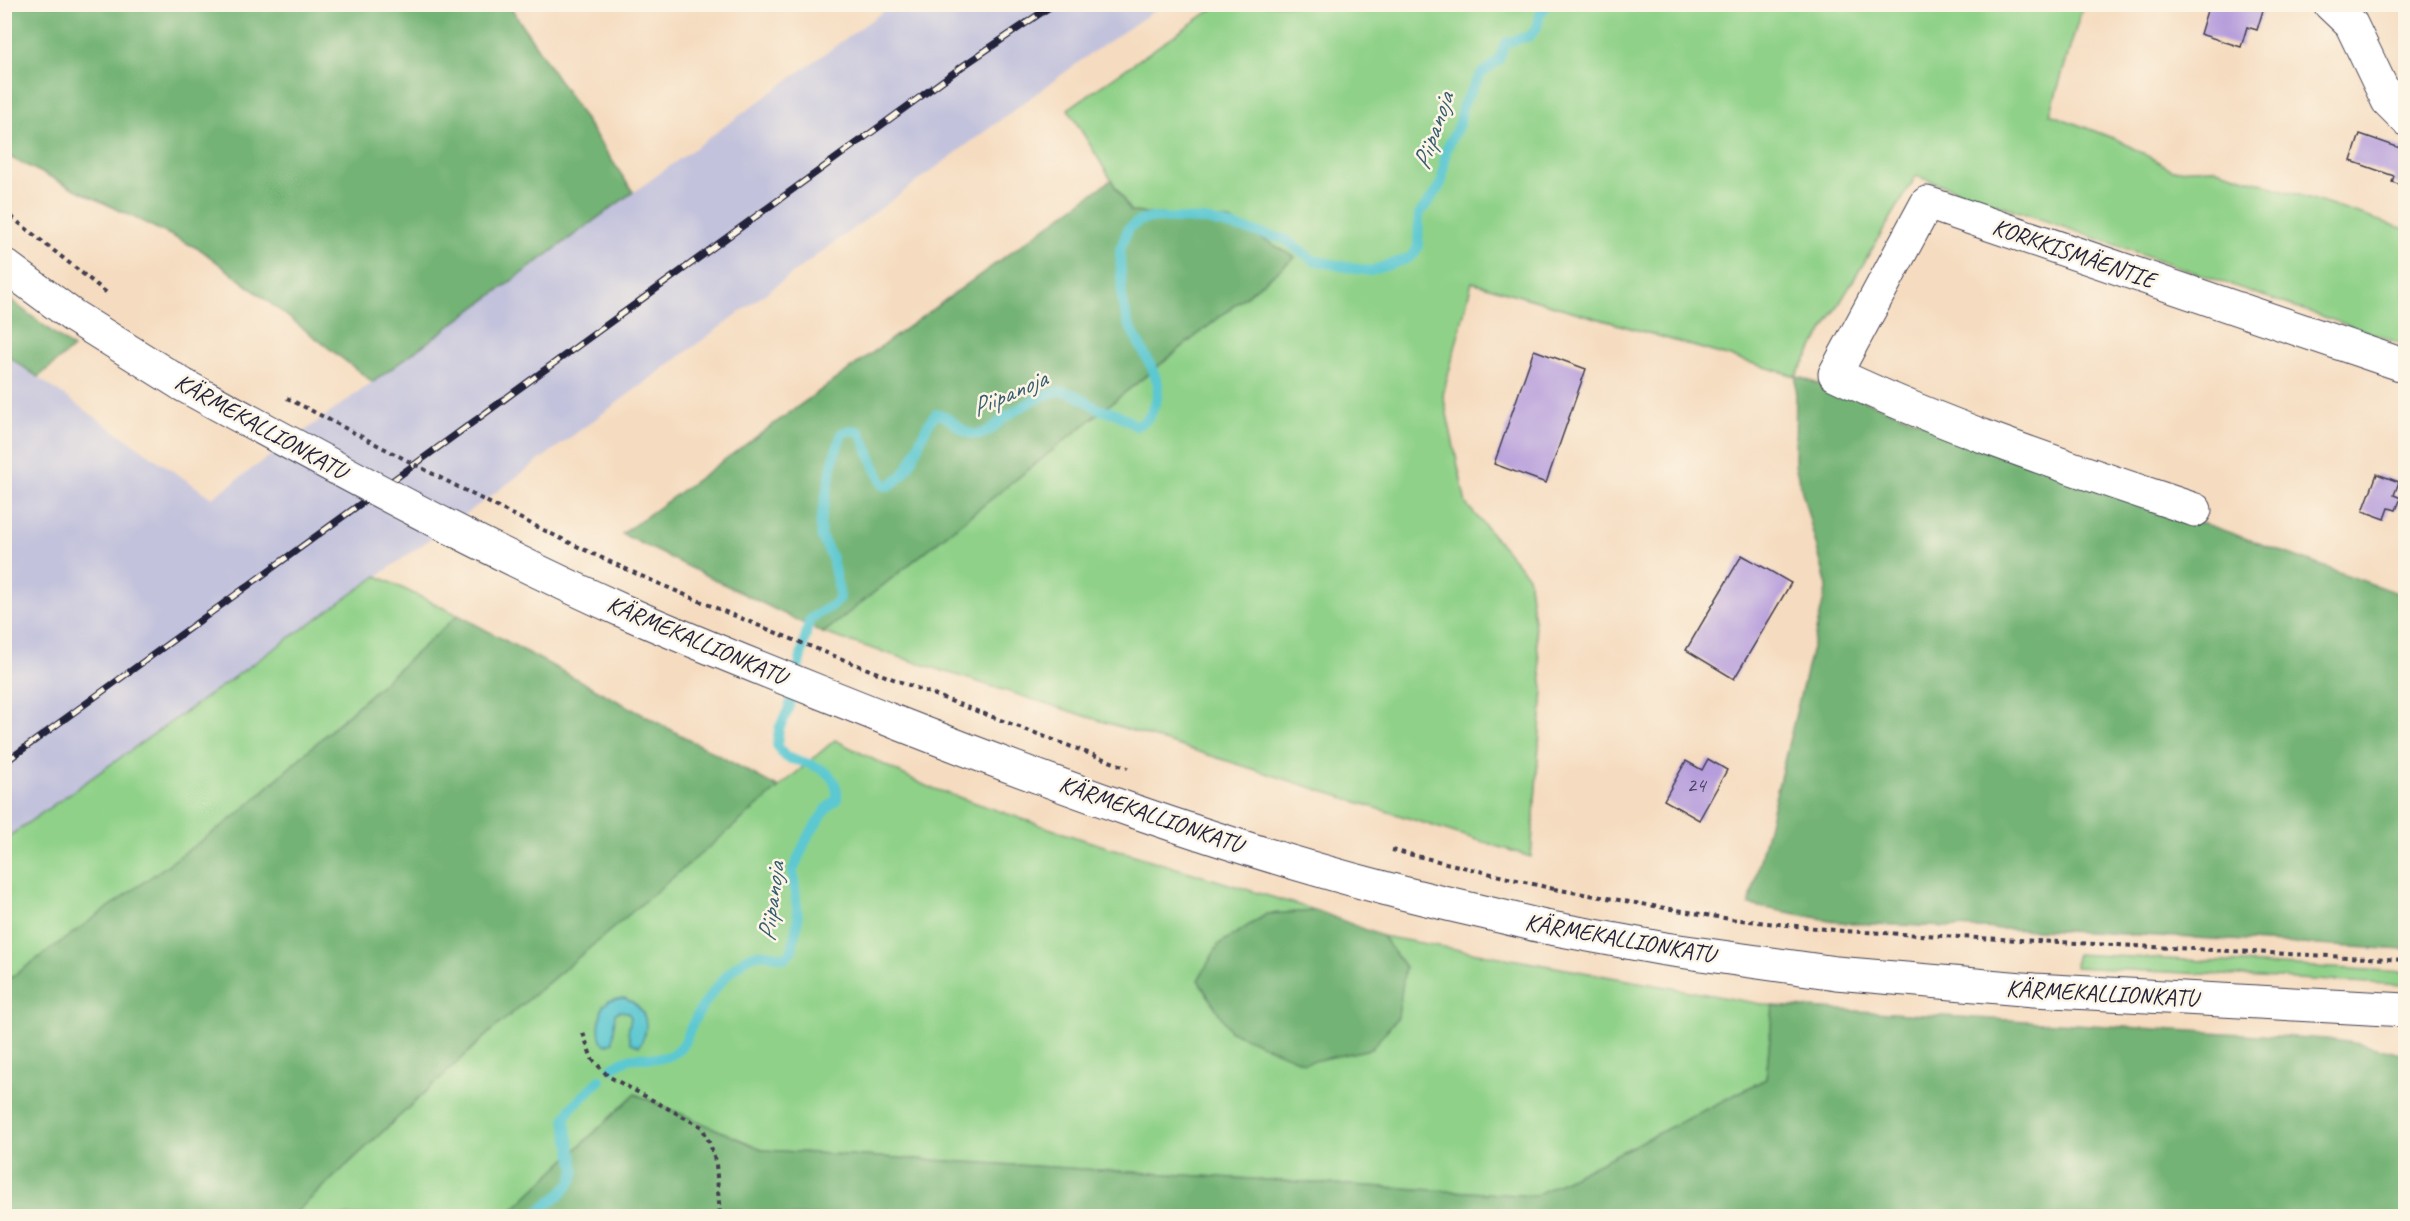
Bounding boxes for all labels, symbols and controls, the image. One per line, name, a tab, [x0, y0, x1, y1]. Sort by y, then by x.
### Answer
water label: Piipanoja	[1405, 86, 1462, 174]
street label: KORKKISMÄENTIE	[1989, 211, 2162, 296]
water label: Piipanoja	[966, 361, 1054, 424]
street label: KÄRMEKALLIONKATU	[170, 366, 355, 487]
street label: KÄRMEKALLIONKATU	[603, 589, 794, 693]
street label: KÄRMEKALLIONKATU	[1055, 769, 1250, 861]
house number: 24	[1687, 772, 1708, 798]
water label: Piipanoja	[750, 858, 793, 943]
street label: KÄRMEKALLIONKATU	[1523, 907, 1720, 970]
street label: KÄRMEKALLIONKATU	[2005, 973, 2202, 1013]

